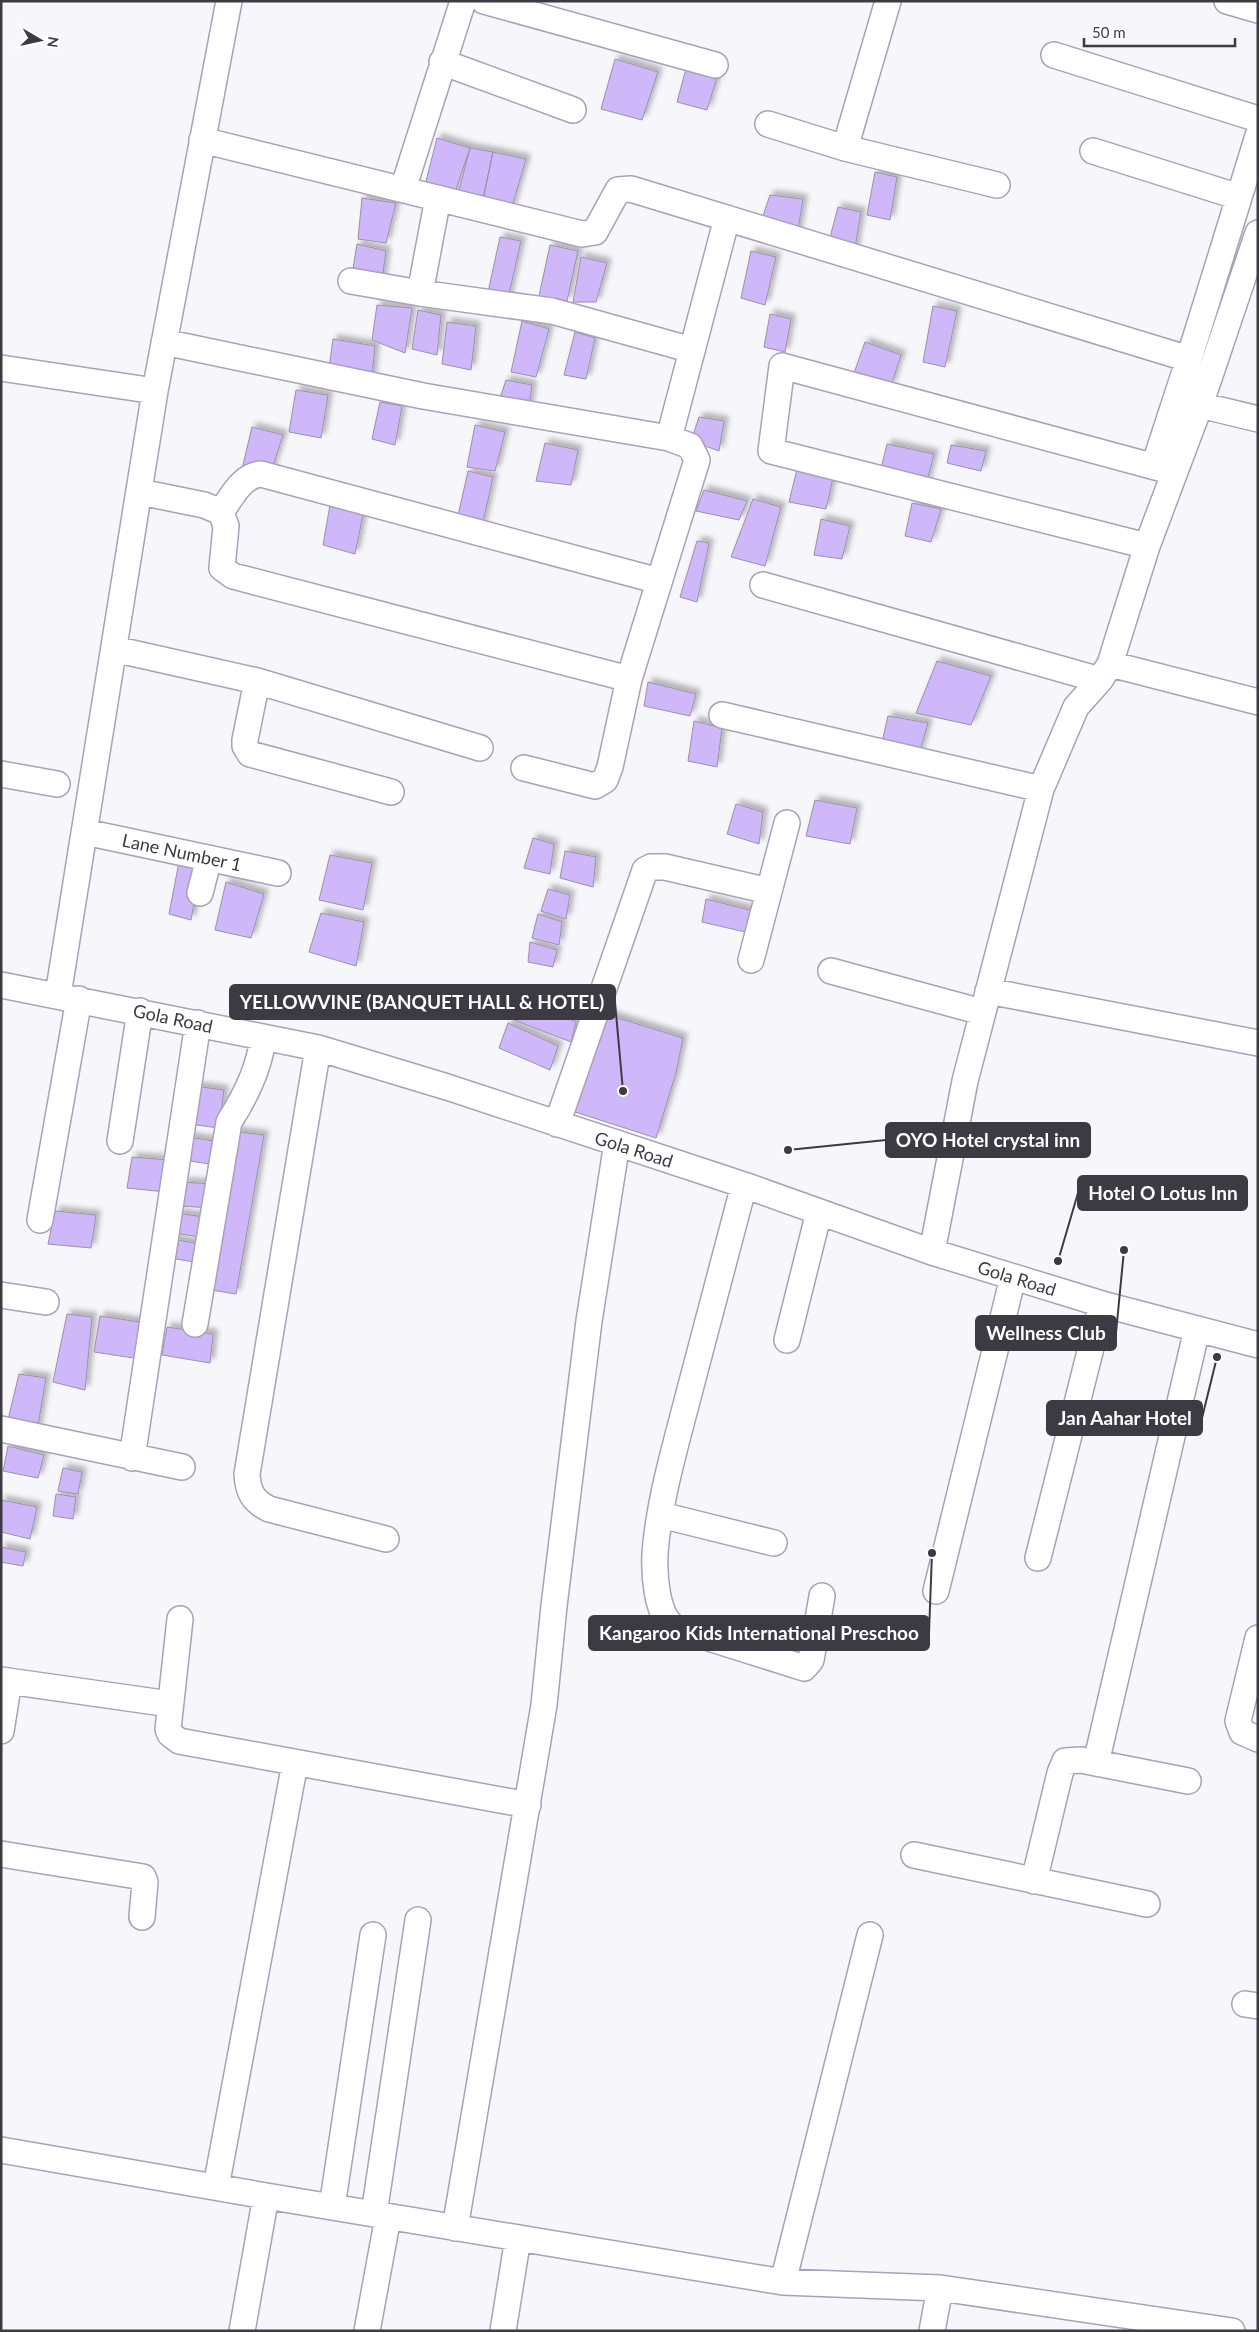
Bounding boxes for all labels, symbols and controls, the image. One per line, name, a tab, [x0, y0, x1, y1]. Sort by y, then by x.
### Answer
north arrow	[15, 15, 65, 65]
scale bar	[1084, 15, 1235, 47]
text: 50 m	[1092, 23, 1126, 41]
text: N	[44, 35, 63, 49]
street label: Lane Number 1	[120, 829, 244, 875]
callout: YELLOWVINE (BANQUET HALL & HOTEL)	[230, 985, 615, 1019]
text: YELLOWVINE (BANQUET HALL & HOTEL)	[239, 990, 604, 1013]
street label: Gola Road	[131, 999, 215, 1037]
callout: OYO Hotel crystal inn	[886, 1123, 1090, 1157]
street label: Gola Road	[592, 1126, 676, 1172]
text: OYO Hotel crystal inn	[896, 1128, 1080, 1151]
callout: Hotel O Lotus Inn	[1078, 1176, 1247, 1210]
text: Hotel O Lotus Inn	[1088, 1181, 1238, 1204]
street label: Gola Road	[975, 1256, 1059, 1300]
callout: Wellness Club	[976, 1316, 1116, 1350]
text: Wellness Club	[986, 1321, 1106, 1344]
callout: Jan Aahar Hotel	[1047, 1401, 1202, 1435]
text: Jan Aahar Hotel	[1058, 1406, 1192, 1429]
callout: Kangaroo Kids International Preschoo	[589, 1616, 929, 1650]
text: Kangaroo Kids International Preschoo	[599, 1621, 919, 1644]

